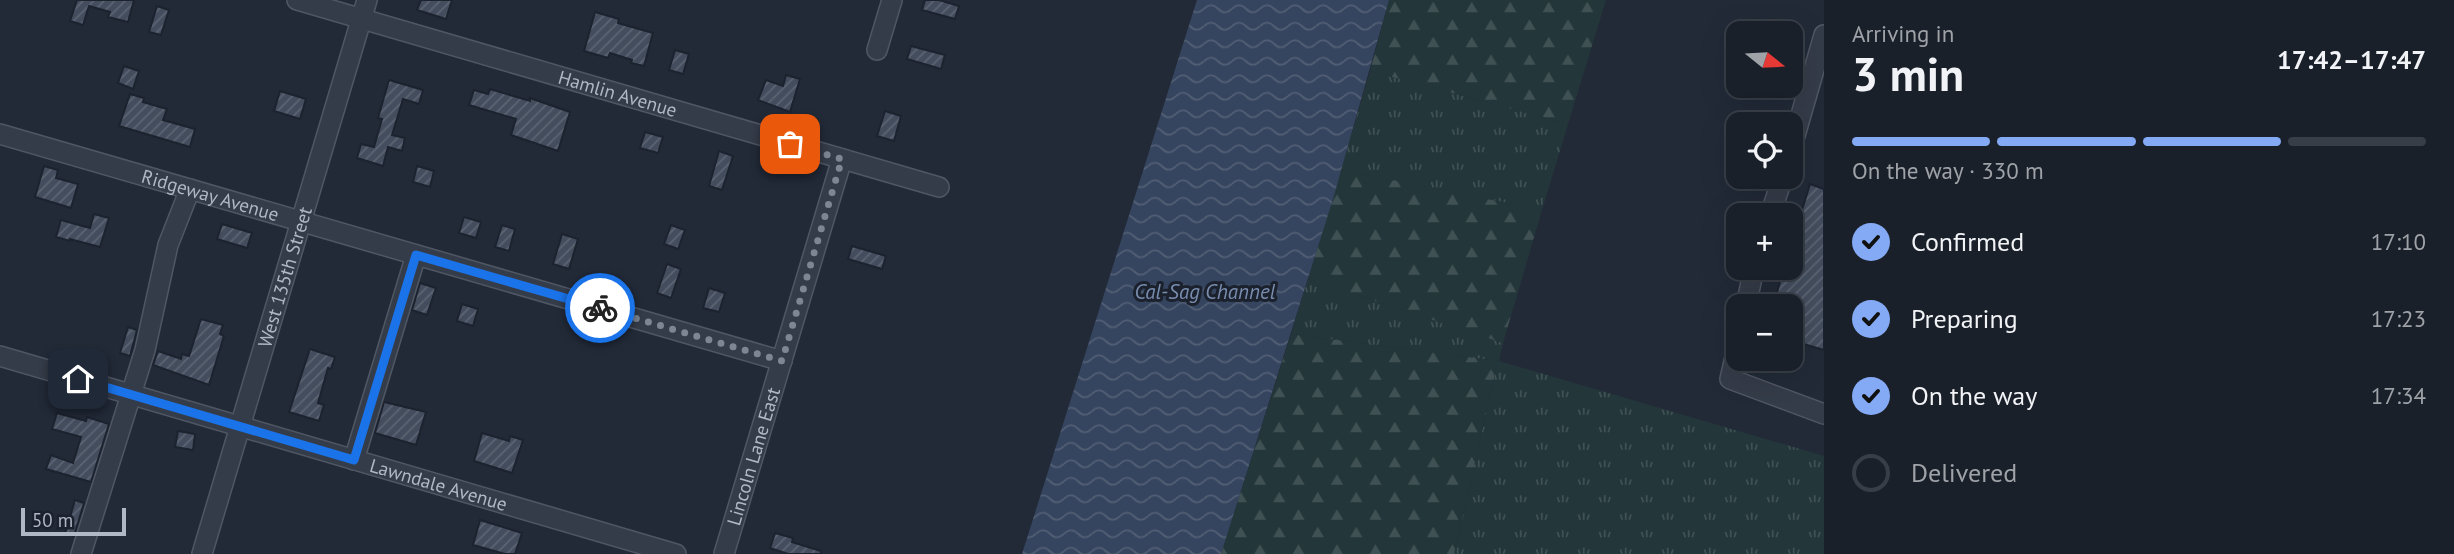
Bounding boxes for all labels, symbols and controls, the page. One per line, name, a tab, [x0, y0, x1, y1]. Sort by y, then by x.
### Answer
text: Arriving in	[1852, 19, 1954, 48]
north arrow	[1726, 21, 1802, 98]
map controls	[1726, 21, 1803, 371]
text: 17:42–17:47	[2277, 43, 2426, 76]
text: 3 min	[1852, 44, 1964, 104]
street label: Hamlin Avenue	[555, 65, 680, 122]
button: locate	[1726, 112, 1803, 189]
pin	[760, 114, 820, 174]
icon: bag	[771, 125, 809, 163]
text: On the way · 330 m	[1852, 156, 2044, 185]
street label: Ridgeway Avenue	[139, 164, 282, 226]
street label: West 135th Street	[252, 203, 317, 350]
button: +	[1726, 203, 1803, 280]
icon: check	[1852, 223, 1890, 261]
text: Confirmed	[1911, 225, 2024, 258]
text: 17:10	[2371, 227, 2426, 256]
courier	[565, 273, 635, 343]
water label: Cal-Sag Channel	[1135, 278, 1276, 305]
icon: bike	[581, 289, 619, 327]
button: −	[1726, 294, 1803, 371]
icon: check	[1852, 300, 1890, 338]
text: Preparing	[1911, 302, 2018, 335]
text: 17:23	[2371, 304, 2426, 333]
pin	[48, 349, 108, 409]
icon: home	[59, 360, 97, 398]
icon: check	[1852, 377, 1890, 415]
text: On the way	[1911, 379, 2037, 412]
text: 17:34	[2371, 381, 2426, 410]
street label: Lincoln Lane East	[721, 384, 785, 528]
street label: Lawndale Avenue	[367, 453, 510, 516]
text: Delivered	[1911, 456, 2017, 489]
scale bar	[21, 505, 126, 537]
text: 50 m	[32, 508, 73, 532]

